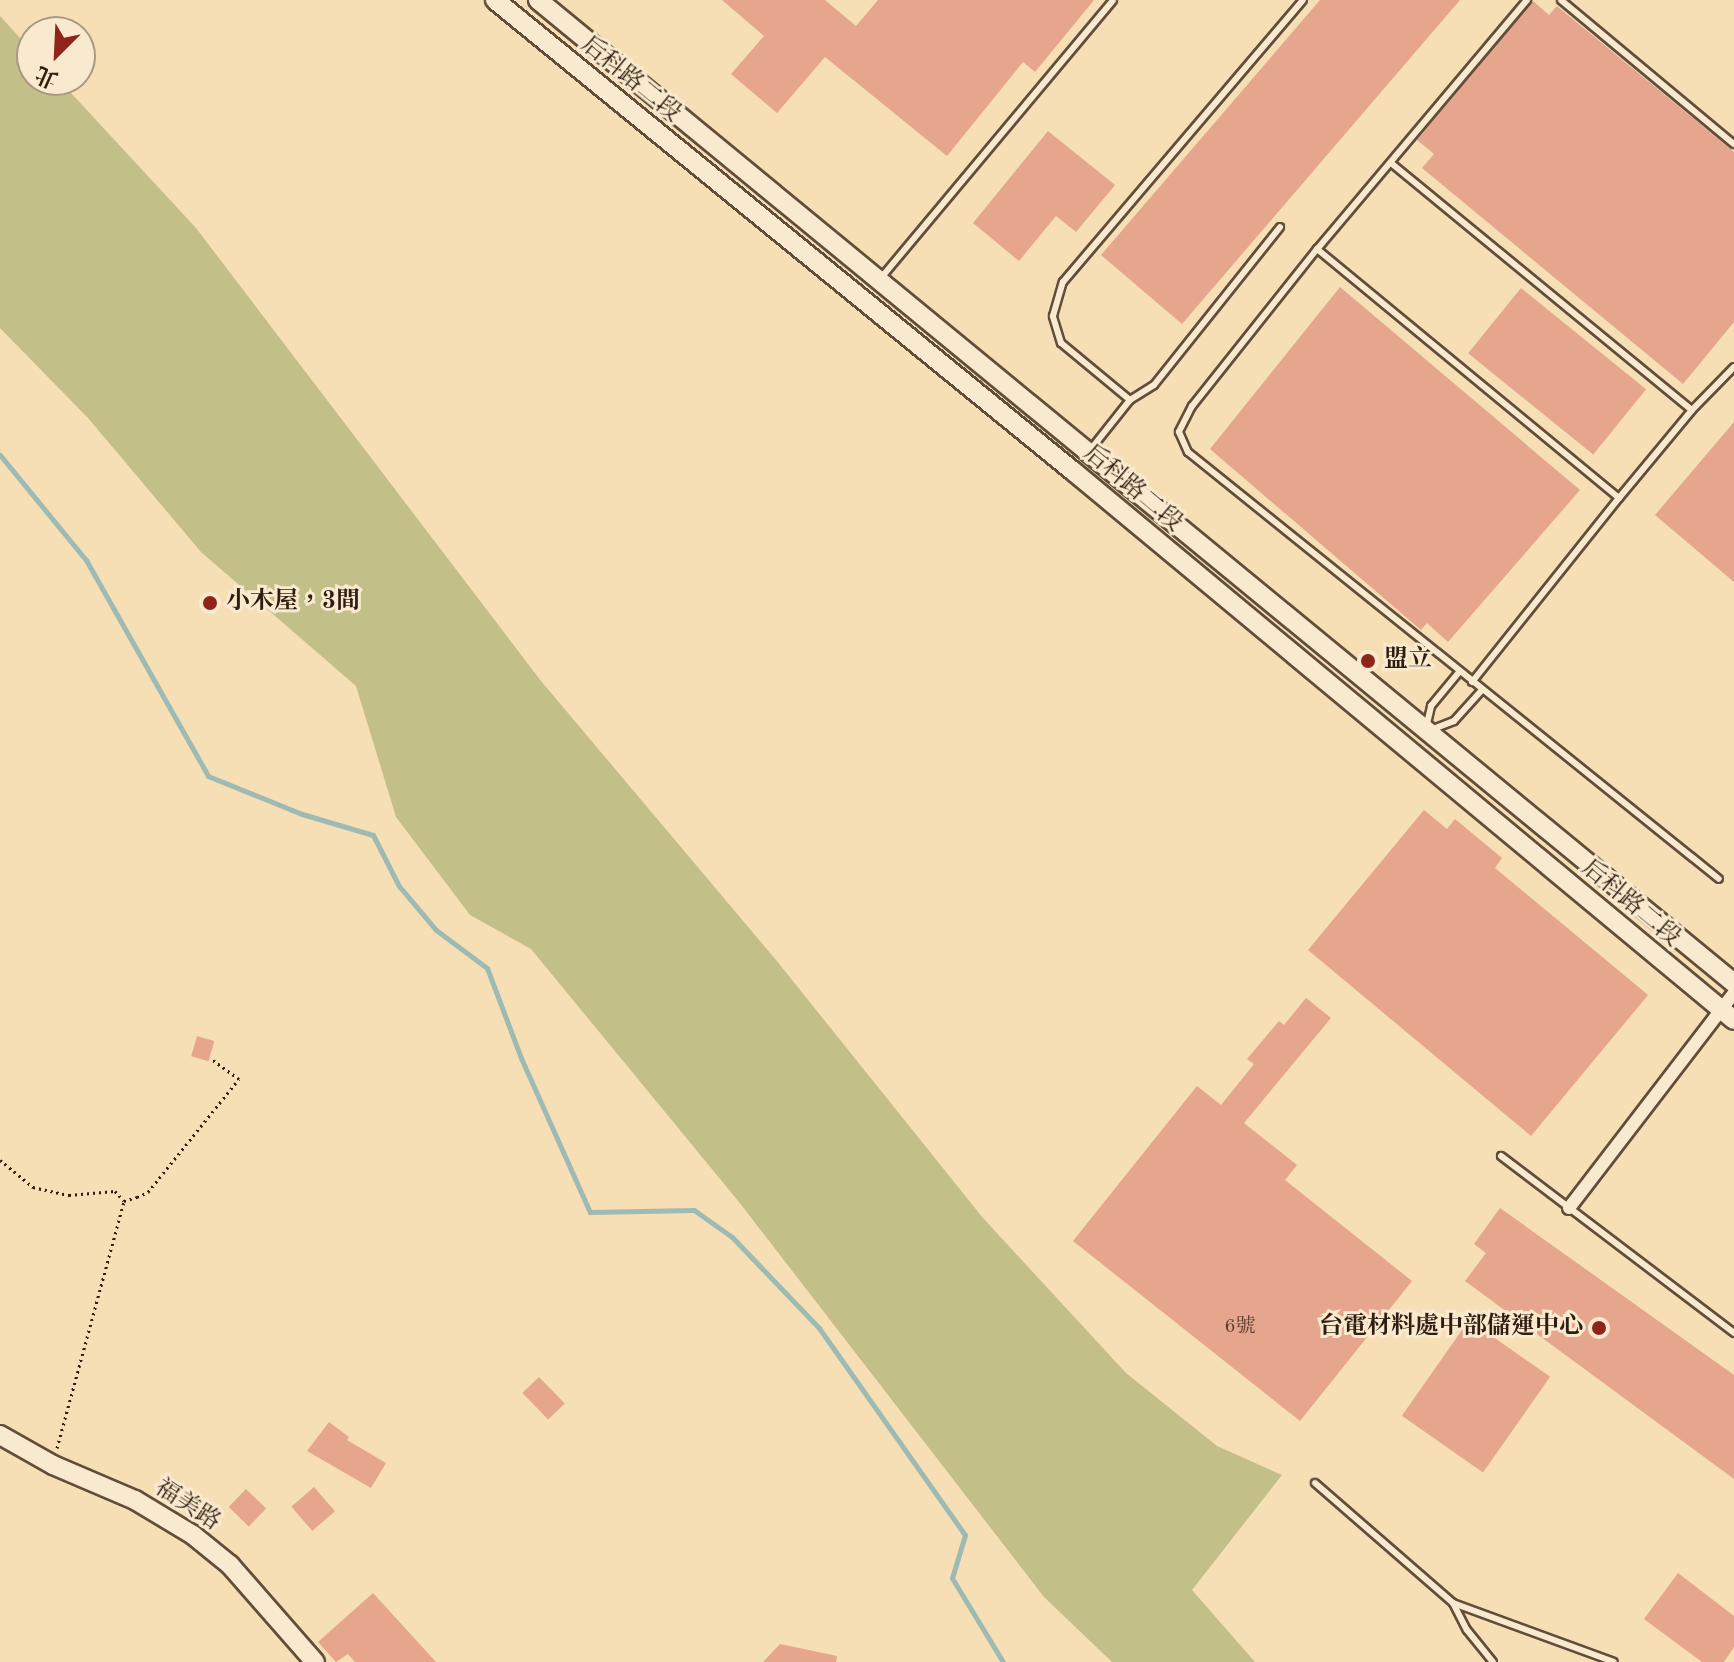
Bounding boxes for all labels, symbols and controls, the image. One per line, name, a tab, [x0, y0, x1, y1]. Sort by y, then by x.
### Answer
north arrow	[16, 16, 96, 96]
street label: 后科路二段	[574, 31, 686, 129]
text: 北	[33, 62, 62, 91]
street label: 后科路二段	[1077, 439, 1187, 539]
place label: 小木屋，3間	[226, 589, 360, 617]
marker: 小木屋，3間	[201, 594, 219, 612]
place label: 盟立	[1384, 647, 1432, 675]
marker: 盟立	[1359, 652, 1377, 670]
street label: 后科路二段	[1575, 854, 1685, 954]
place label: 台電材料處中部儲運中心	[1319, 1314, 1583, 1342]
house number: 6號	[1224, 1315, 1256, 1339]
marker: 台電材料處中部儲運中心	[1590, 1319, 1608, 1337]
street label: 福美路	[149, 1474, 225, 1538]

